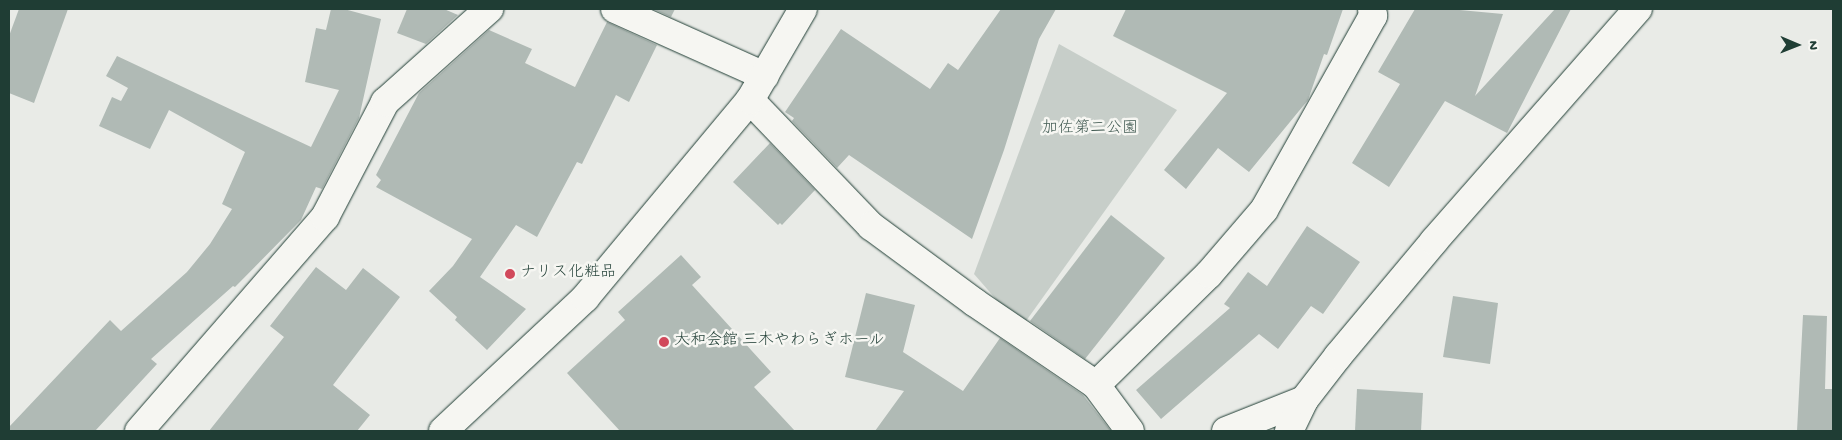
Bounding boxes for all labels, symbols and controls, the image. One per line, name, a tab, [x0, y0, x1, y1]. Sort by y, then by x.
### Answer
north arrow	[1772, 20, 1822, 70]
text: N	[1804, 41, 1821, 50]
park label: 加佐第二公園	[1042, 120, 1138, 140]
place label: ナリス化粧品	[520, 264, 616, 284]
marker: ナリス化粧品	[504, 268, 516, 280]
place label: 大和会館 三木やわらぎホール	[674, 332, 886, 352]
marker: 大和会館 三木やわらぎホール	[658, 336, 670, 348]

